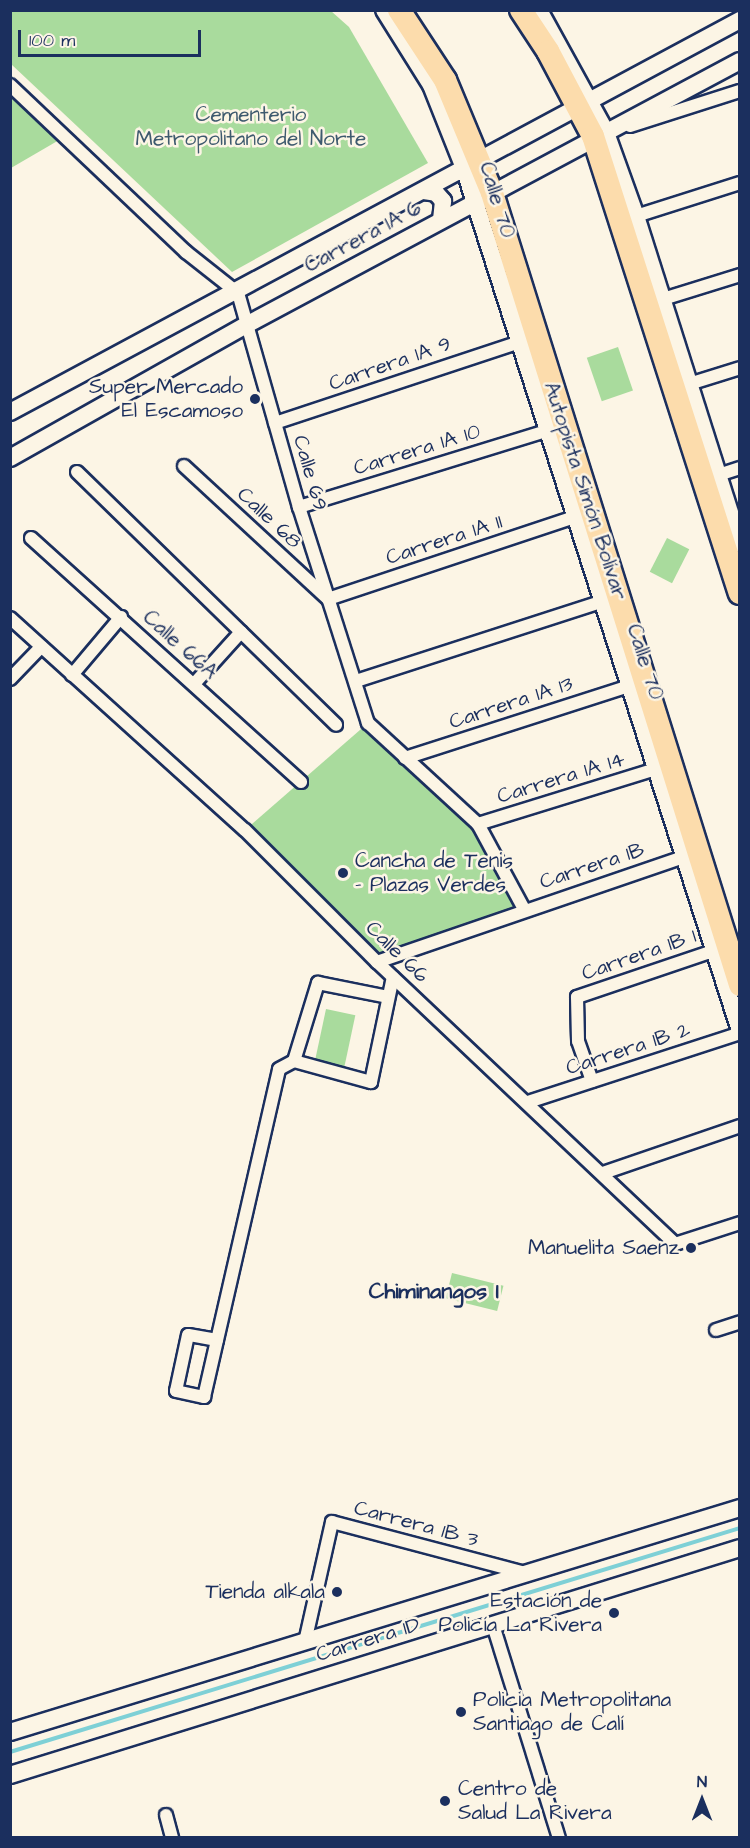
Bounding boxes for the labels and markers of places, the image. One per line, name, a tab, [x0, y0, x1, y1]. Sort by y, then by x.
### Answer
place label: Super Mercado El Escamoso	[89, 374, 243, 424]
marker: Super Mercado El Escamoso	[248, 392, 262, 406]
place label: Cancha de Tenis - Plazas Verdes	[355, 848, 513, 898]
marker: Cancha de Tenis - Plazas Verdes	[336, 866, 350, 880]
place label: Manuelita Saenz	[528, 1235, 679, 1261]
marker: Manuelita Saenz	[684, 1241, 698, 1255]
place label: Tienda alkala	[205, 1579, 325, 1605]
marker: Tienda alkala	[330, 1585, 344, 1599]
place label: Estación de Policía La Rivera	[438, 1588, 602, 1638]
marker: Estación de Policía La Rivera	[607, 1606, 621, 1620]
place label: Policia Metropolitana Santiago de Calí	[473, 1687, 671, 1737]
marker: Policia Metropolitana Santiago de Calí	[454, 1705, 468, 1719]
place label: Centro de Salud La Rivera	[458, 1776, 612, 1826]
marker: Centro de Salud La Rivera	[436, 1792, 454, 1810]

